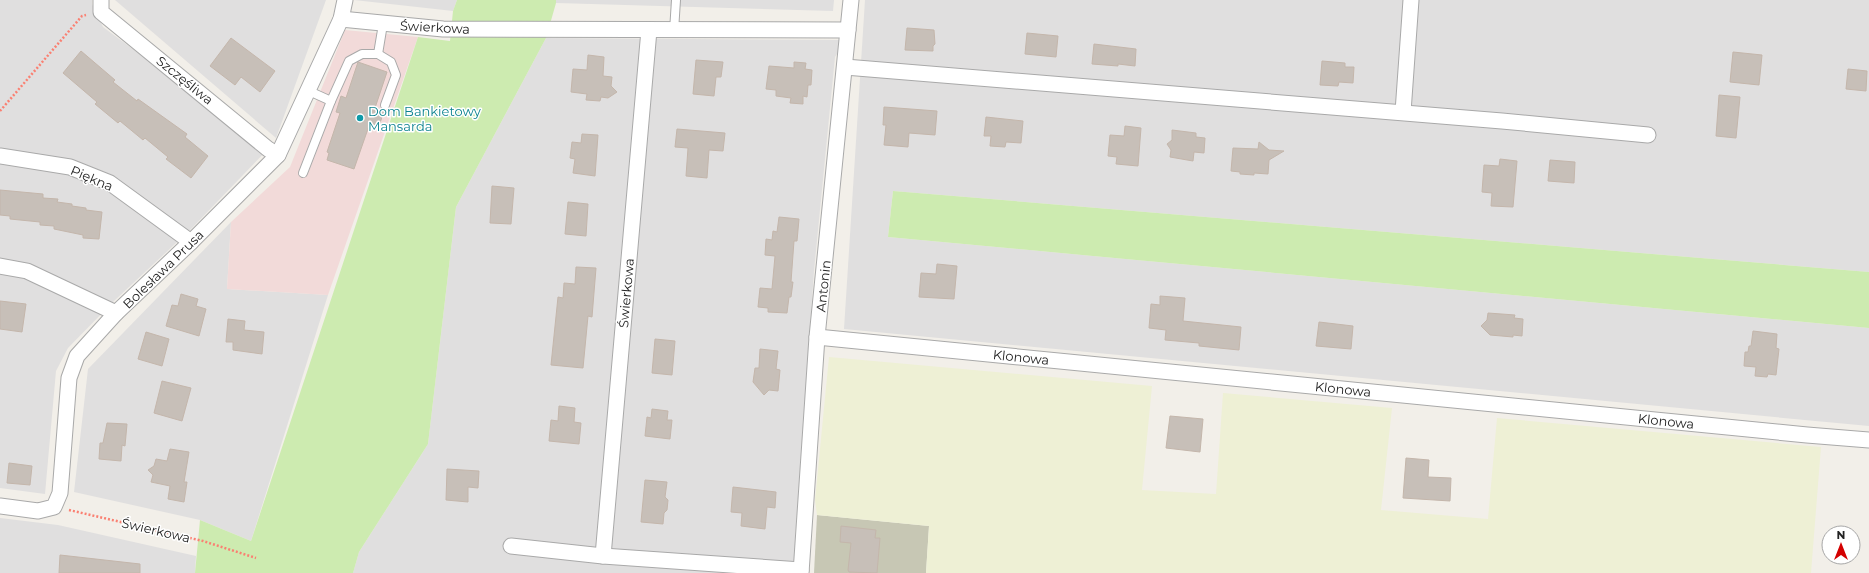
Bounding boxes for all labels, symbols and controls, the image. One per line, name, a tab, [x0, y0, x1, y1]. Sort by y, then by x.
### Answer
street label: Świerkowa	[400, 17, 470, 37]
street label: Szczęśliwa	[153, 52, 217, 108]
place label: Dom Bankietowy Mansarda	[368, 103, 482, 134]
marker: Dom Bankietowy Mansarda	[355, 113, 365, 123]
street label: Piękna	[68, 162, 116, 194]
street label: Bolesława Prusa	[119, 226, 207, 312]
street label: Świerkowa	[615, 257, 637, 329]
street label: Antonin	[812, 259, 834, 313]
street label: Klonowa	[992, 346, 1050, 368]
street label: Klonowa	[1314, 378, 1372, 400]
street label: Klonowa	[1637, 410, 1695, 432]
street label: Świerkowa	[120, 514, 192, 546]
north arrow	[1821, 525, 1861, 565]
text: N	[1837, 528, 1845, 542]

